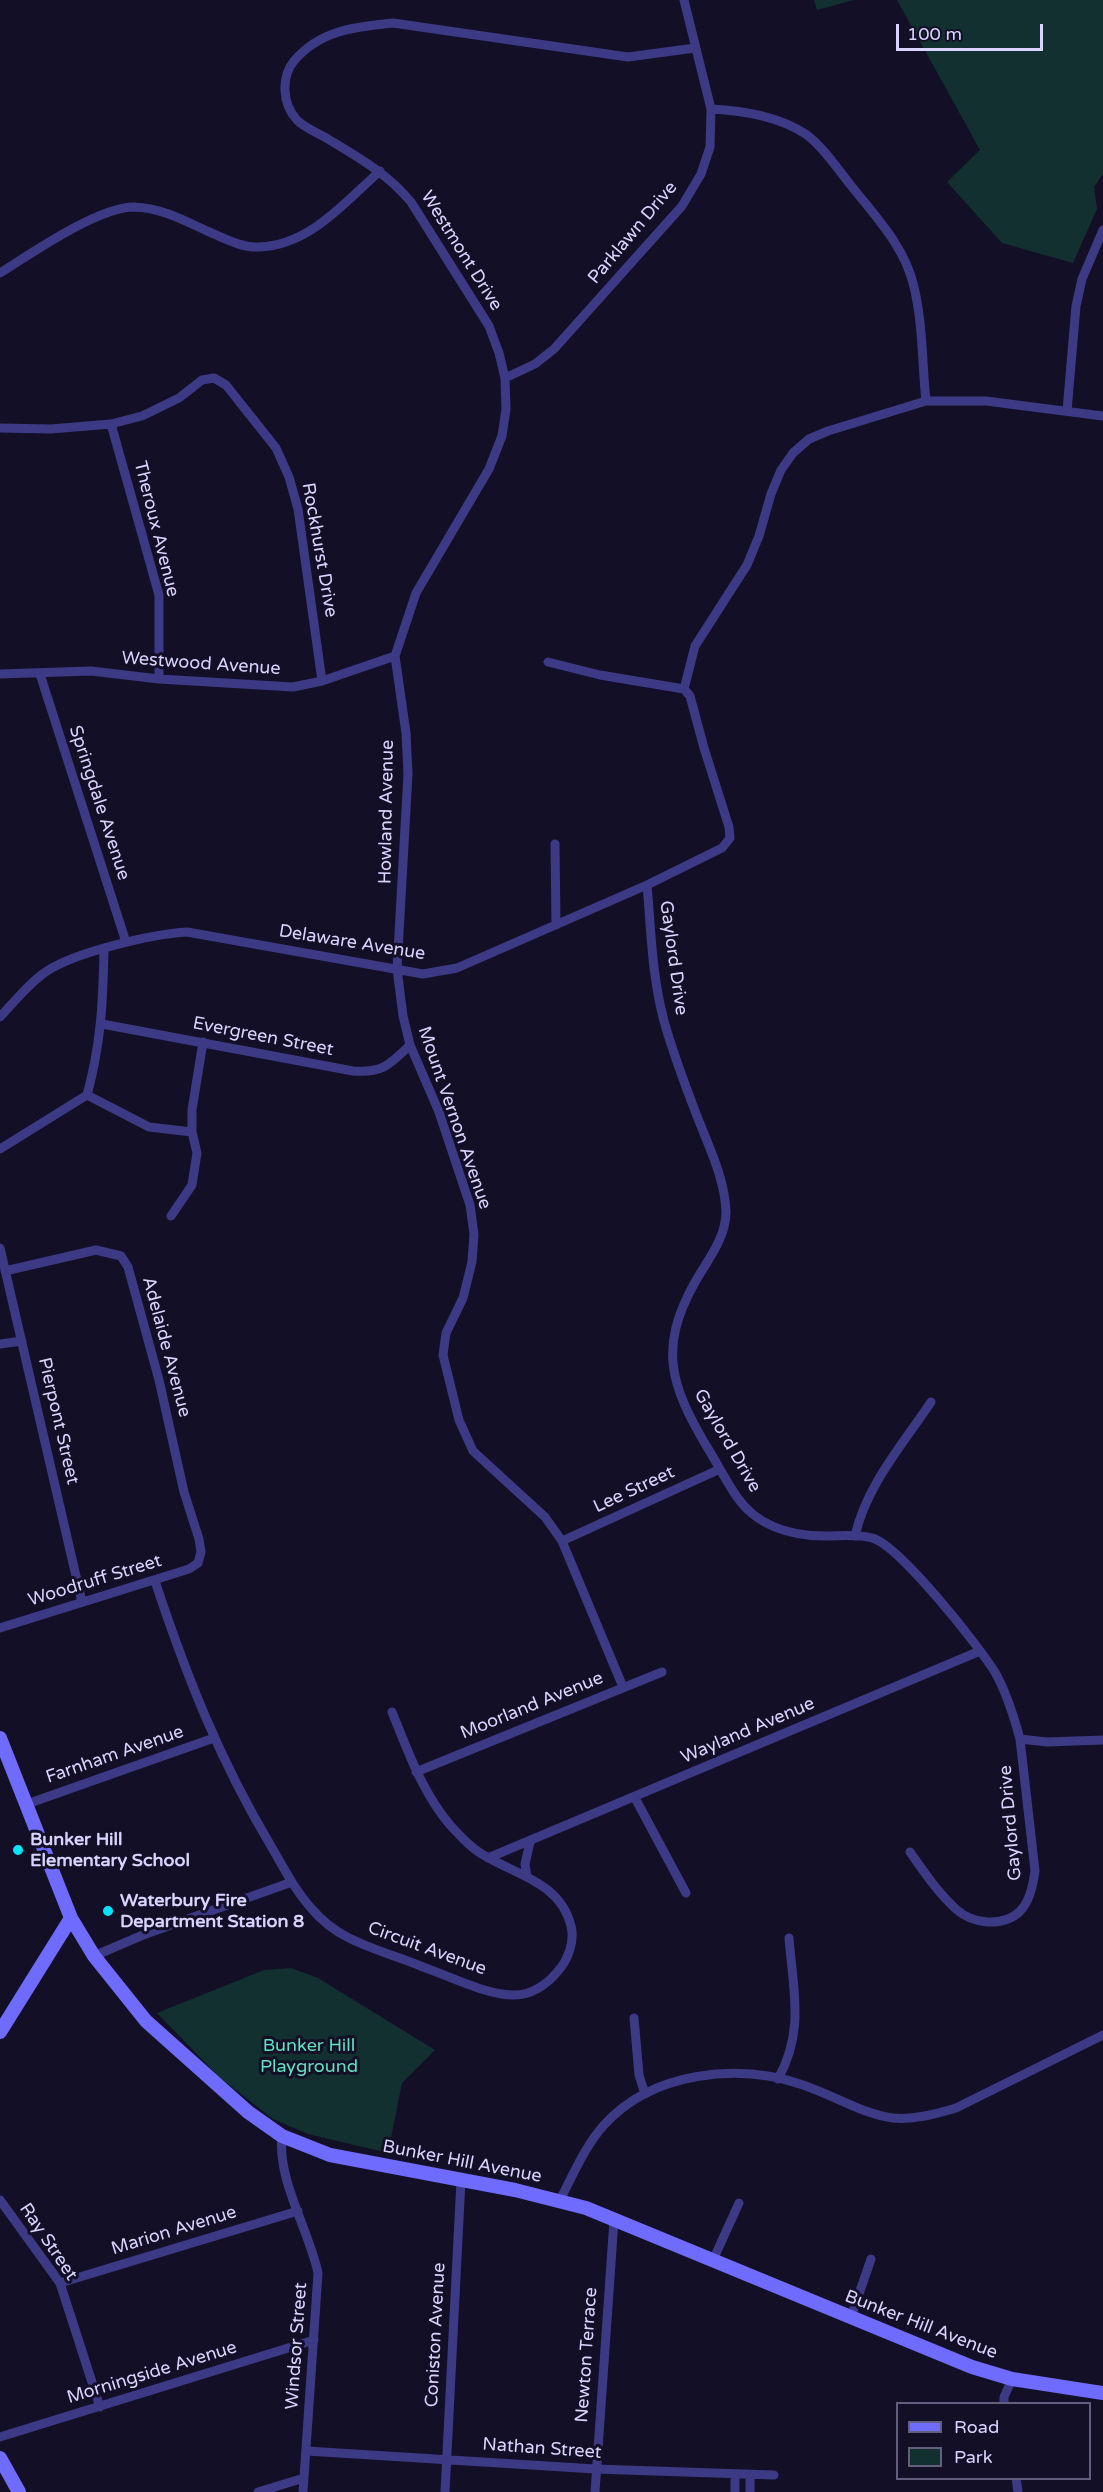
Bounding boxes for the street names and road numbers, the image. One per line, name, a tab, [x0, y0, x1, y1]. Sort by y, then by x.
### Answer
street label: Parklawn Drive	[584, 177, 682, 289]
street label: Westmont Drive	[416, 187, 506, 315]
street label: Theroux Avenue	[129, 459, 183, 599]
street label: Rockhurst Drive	[297, 481, 341, 619]
street label: Westwood Avenue	[121, 648, 281, 680]
street label: Springdale Avenue	[64, 723, 134, 883]
street label: Howland Avenue	[375, 740, 399, 884]
street label: Gaylord Drive	[654, 899, 692, 1017]
street label: Delaware Avenue	[277, 921, 427, 965]
street label: Evergreen Street	[191, 1013, 335, 1061]
street label: Mount Vernon Avenue	[413, 1024, 495, 1212]
street label: Adelaide Avenue	[137, 1274, 195, 1420]
street label: Pierpont Street	[33, 1355, 83, 1487]
street label: Gaylord Drive	[689, 1386, 765, 1496]
street label: Lee Street	[590, 1462, 678, 1518]
street label: Woodruff Street	[26, 1550, 164, 1612]
street label: Moorland Avenue	[458, 1668, 606, 1744]
street label: Wayland Avenue	[678, 1693, 818, 1769]
street label: Farnham Avenue	[43, 1721, 187, 1789]
street label: Gaylord Drive	[995, 1764, 1027, 1882]
street label: Circuit Avenue	[365, 1918, 489, 1980]
street label: Bunker Hill Avenue	[381, 2136, 543, 2188]
street label: Ray Street	[14, 2199, 82, 2285]
street label: Marion Avenue	[109, 2202, 239, 2260]
street label: Coniston Avenue	[421, 2262, 451, 2408]
street label: Windsor Street	[282, 2282, 312, 2410]
street label: Newton Terrace	[571, 2286, 603, 2424]
street label: Bunker Hill Avenue	[842, 2286, 1000, 2364]
street label: Morningside Avenue	[64, 2337, 240, 2409]
street label: Nathan Street	[482, 2434, 602, 2464]

